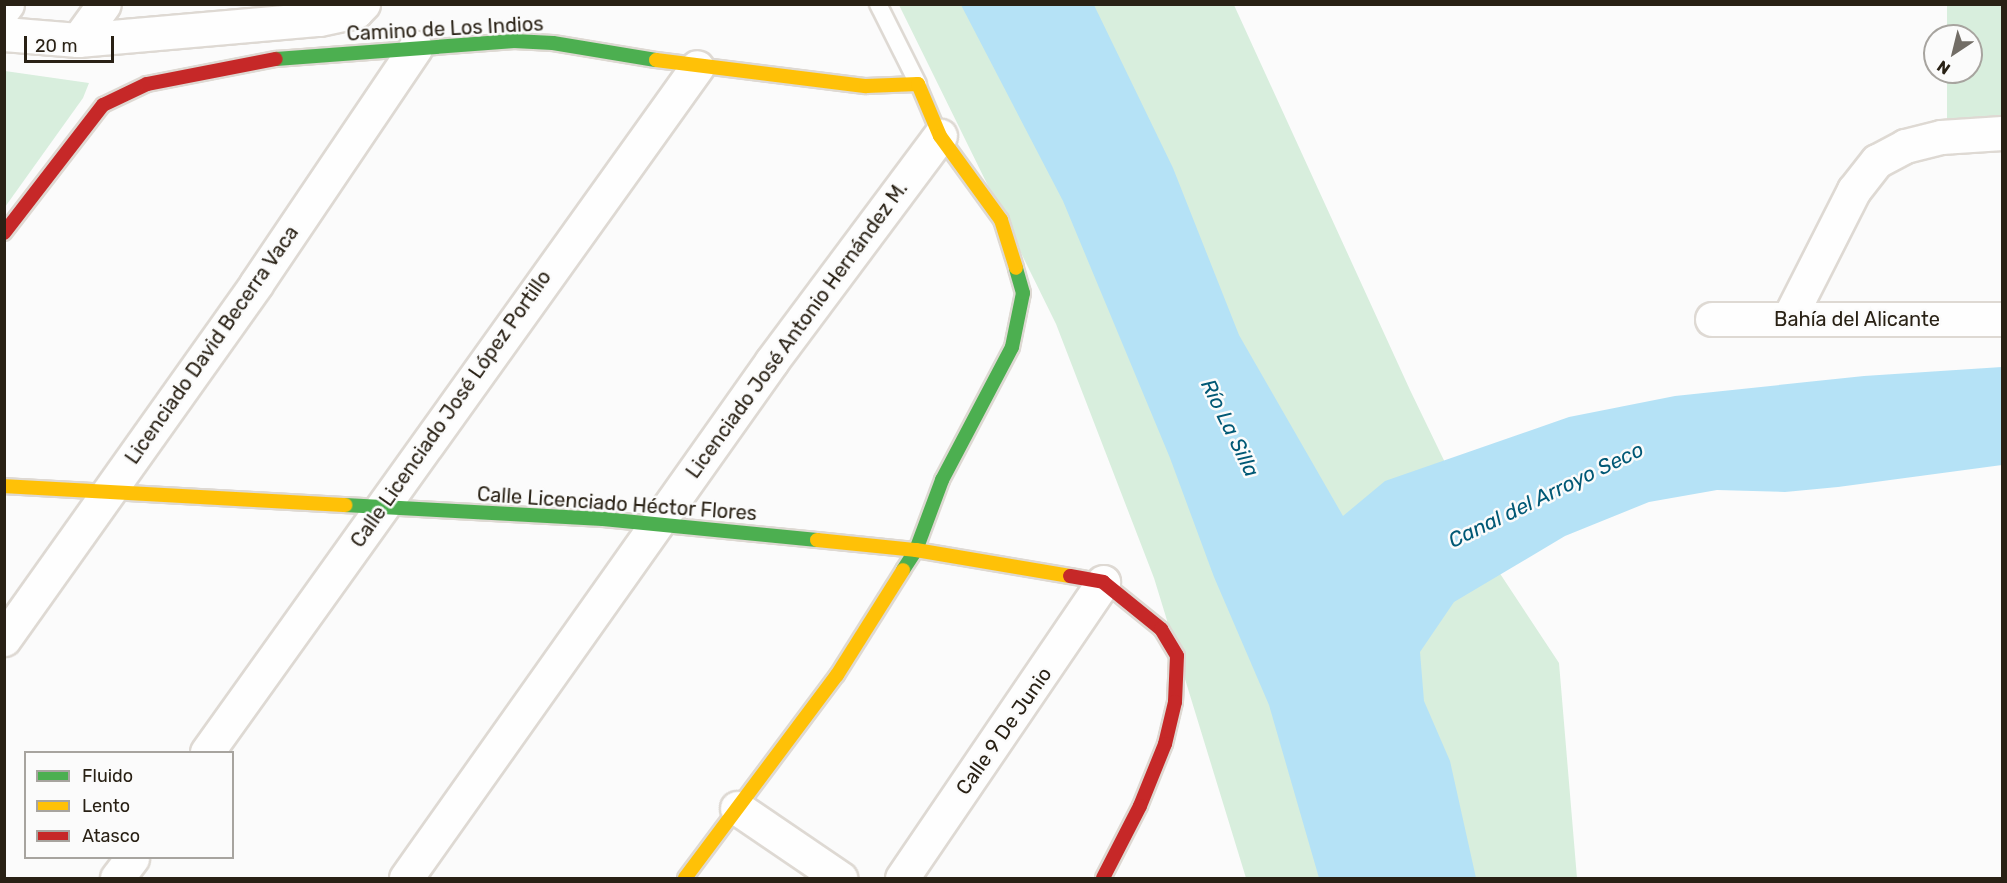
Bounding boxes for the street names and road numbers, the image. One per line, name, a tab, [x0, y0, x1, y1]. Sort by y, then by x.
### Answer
street label: Camino de Los Indios	[346, 12, 544, 46]
street label: Licenciado José Antonio Hernández M.	[681, 177, 913, 483]
street label: Licenciado David Becerra Vaca	[120, 221, 304, 469]
street label: Calle Licenciado José López Portillo	[346, 266, 556, 552]
street label: Bahía del Alicante	[1774, 307, 1940, 331]
street label: Calle Licenciado Héctor Flores	[476, 482, 758, 526]
street label: Calle 9 De Junio	[951, 663, 1057, 799]

